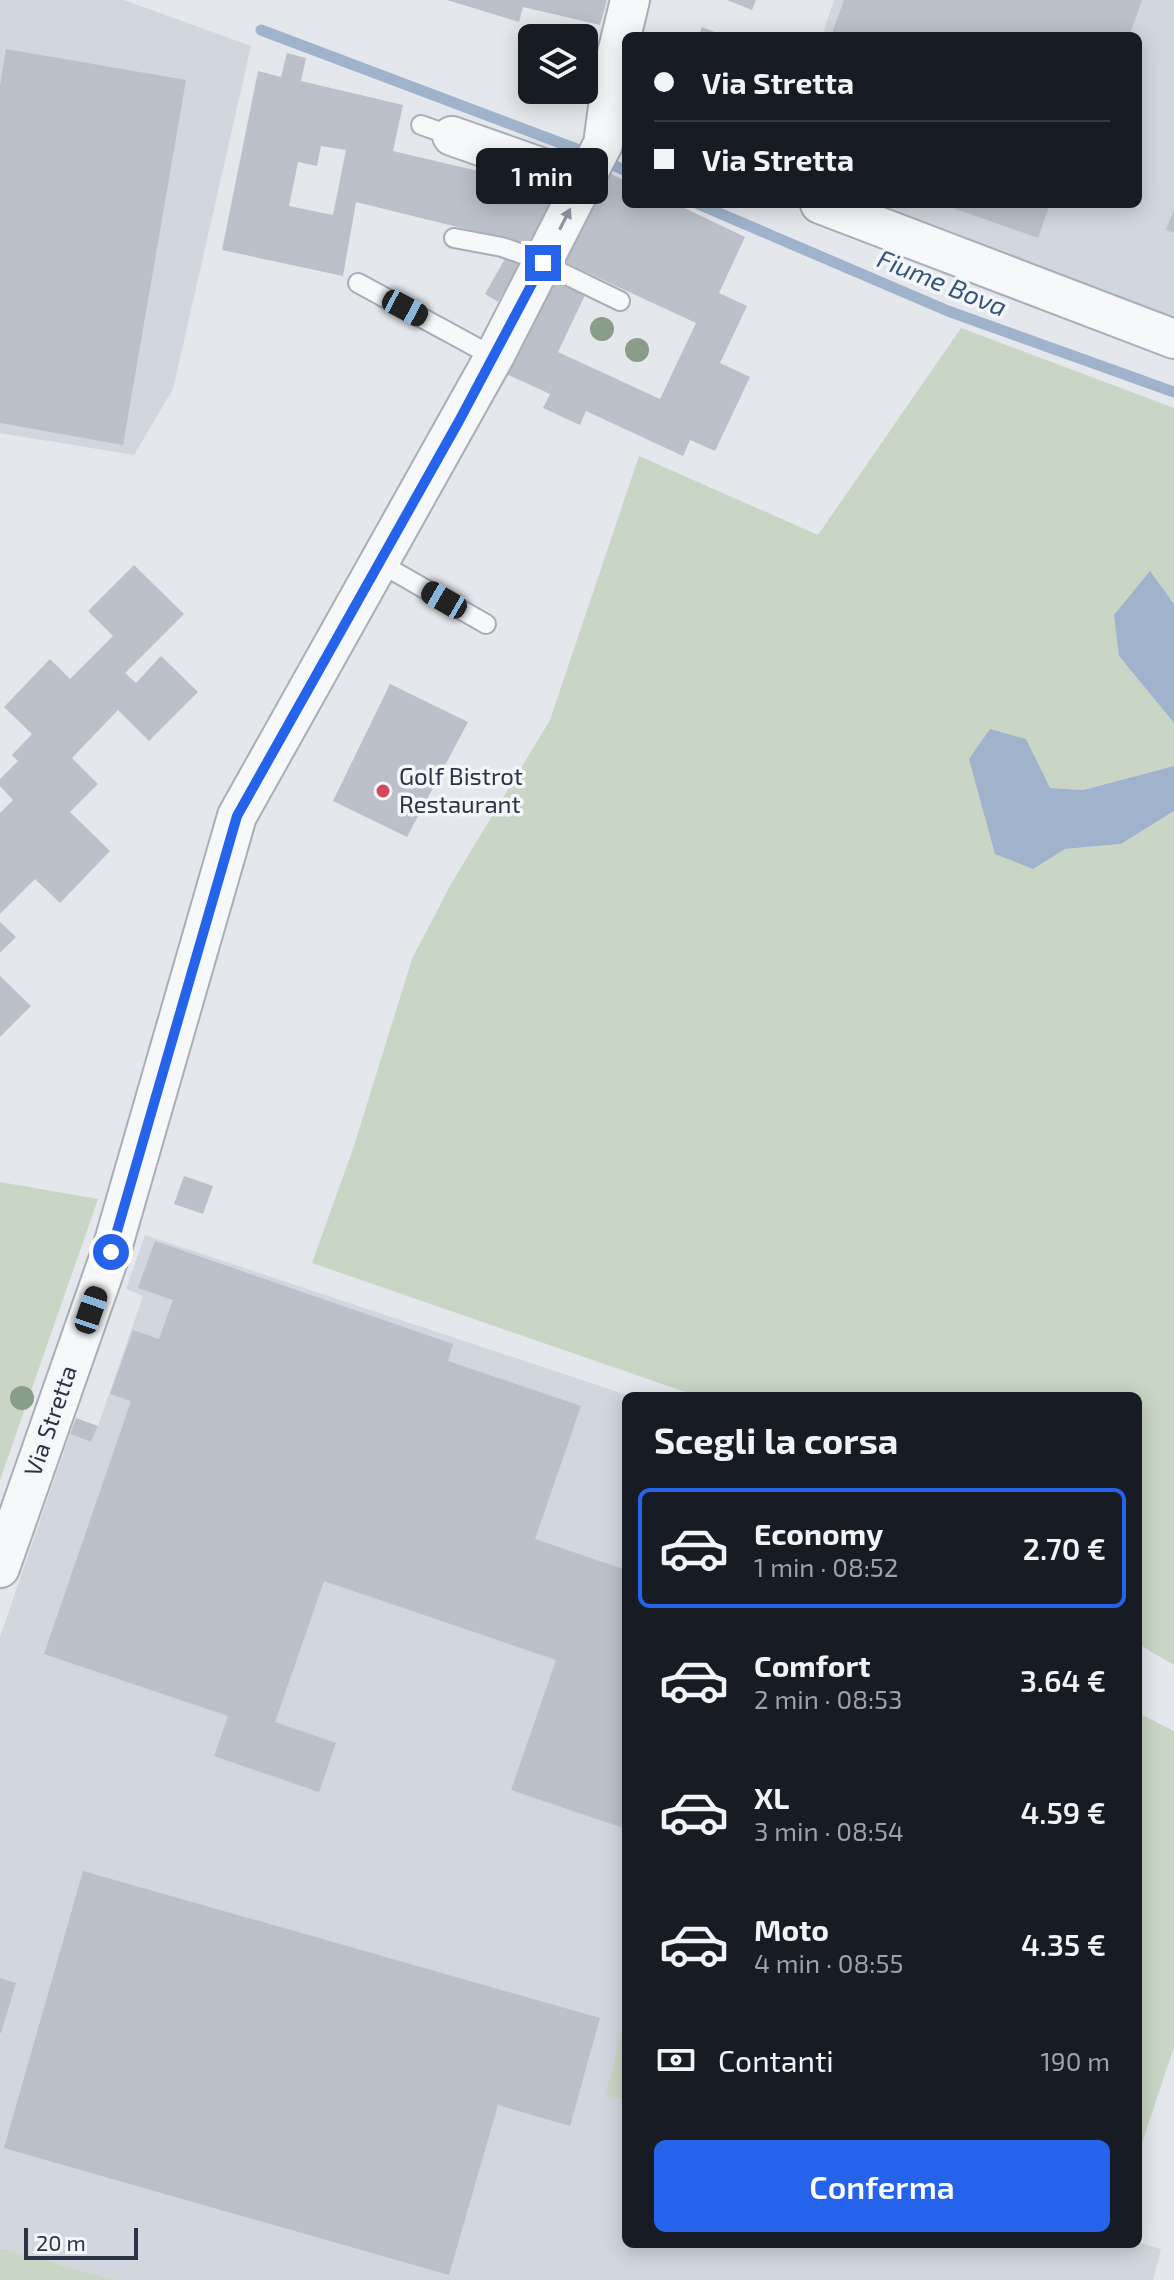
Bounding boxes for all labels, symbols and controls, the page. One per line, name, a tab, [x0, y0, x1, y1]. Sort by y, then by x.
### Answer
map controls	[518, 24, 598, 104]
button: layers	[518, 24, 598, 104]
text: Via Stretta	[702, 64, 854, 100]
text: Via Stretta	[702, 141, 854, 177]
callout: 1 min	[477, 147, 609, 203]
text: 1 min	[511, 160, 573, 191]
one-way arrow	[558, 208, 572, 231]
water label: Fiume Bova	[873, 242, 1012, 322]
route end	[525, 245, 561, 281]
car	[378, 286, 432, 330]
car	[417, 578, 471, 622]
place label: Golf Bistrot Restaurant	[399, 761, 523, 818]
marker: Golf Bistrot Restaurant	[374, 782, 392, 800]
route start	[93, 1234, 129, 1270]
car	[72, 1283, 110, 1337]
street label: Via Stretta	[17, 1361, 82, 1480]
text: Scegli la corsa	[654, 1418, 898, 1461]
icon: car	[658, 1512, 730, 1584]
text: Economy	[754, 1515, 883, 1551]
text: 2.70 €	[1023, 1530, 1106, 1566]
text: 1 min · 08:52	[754, 1551, 898, 1582]
icon: car	[658, 1644, 730, 1716]
text: Comfort	[754, 1647, 871, 1683]
text: 3.64 €	[1020, 1662, 1106, 1698]
text: 2 min · 08:53	[754, 1683, 902, 1714]
icon: car	[658, 1776, 730, 1848]
text: XL	[754, 1779, 789, 1815]
text: 4.59 €	[1020, 1794, 1106, 1830]
text: 3 min · 08:54	[754, 1815, 904, 1846]
icon: car	[658, 1908, 730, 1980]
text: Moto	[754, 1911, 829, 1947]
text: 4.35 €	[1021, 1926, 1106, 1962]
text: 4 min · 08:55	[754, 1947, 903, 1978]
icon: cash	[654, 2038, 698, 2082]
text: Contanti	[718, 2042, 834, 2078]
text: 190 m	[1041, 2045, 1110, 2076]
button: Conferma	[654, 2140, 1110, 2232]
scale bar	[24, 2224, 138, 2260]
text: 20 m	[36, 2229, 86, 2255]

